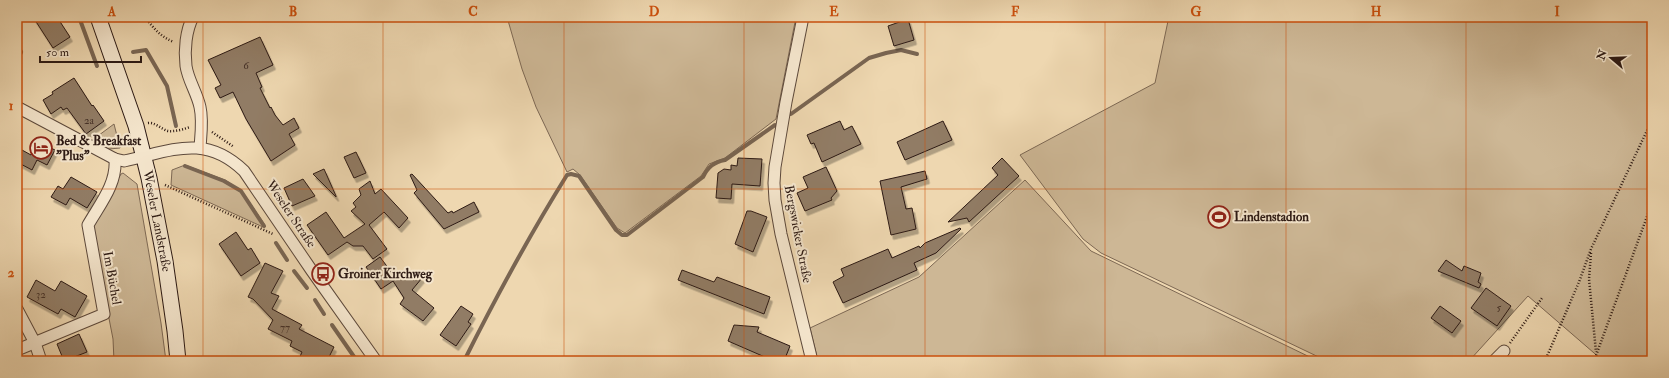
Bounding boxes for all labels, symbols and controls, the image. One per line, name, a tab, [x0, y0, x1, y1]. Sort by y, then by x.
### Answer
text: A	[107, 4, 117, 20]
text: B	[289, 4, 297, 20]
text: C	[468, 4, 478, 20]
text: D	[649, 4, 660, 20]
text: E	[829, 4, 839, 20]
text: F	[1011, 4, 1020, 20]
text: G	[1191, 4, 1202, 20]
text: H	[1371, 4, 1382, 20]
text: I	[1554, 4, 1560, 20]
scale bar	[40, 38, 141, 64]
north arrow	[1591, 38, 1631, 78]
text: 50 m	[46, 45, 70, 60]
text: N	[1594, 47, 1610, 63]
house number: 6	[243, 59, 250, 72]
text: 1	[9, 98, 14, 114]
house number: 2a	[84, 114, 95, 127]
place label: Bed & Breakfast "Plus"	[56, 133, 142, 164]
hotel icon: Bed & Breakfast "Plus"	[28, 135, 54, 161]
street label: Weseler Landstraße	[139, 168, 175, 274]
street label: Weseler Straße	[262, 176, 320, 251]
street label: Bergswicker Straße	[781, 184, 815, 285]
sports icon: Lindenstadion	[1206, 204, 1232, 230]
place label: Lindenstadion	[1234, 209, 1309, 225]
street label: Im Büchel	[99, 250, 125, 307]
bus stop icon: Groiner Kirchweg	[310, 261, 336, 287]
text: 2	[8, 265, 15, 281]
place label: Groiner Kirchweg	[338, 266, 433, 283]
house number: 32	[36, 288, 46, 301]
house number: 5	[1497, 301, 1502, 314]
house number: 77	[280, 321, 290, 334]

